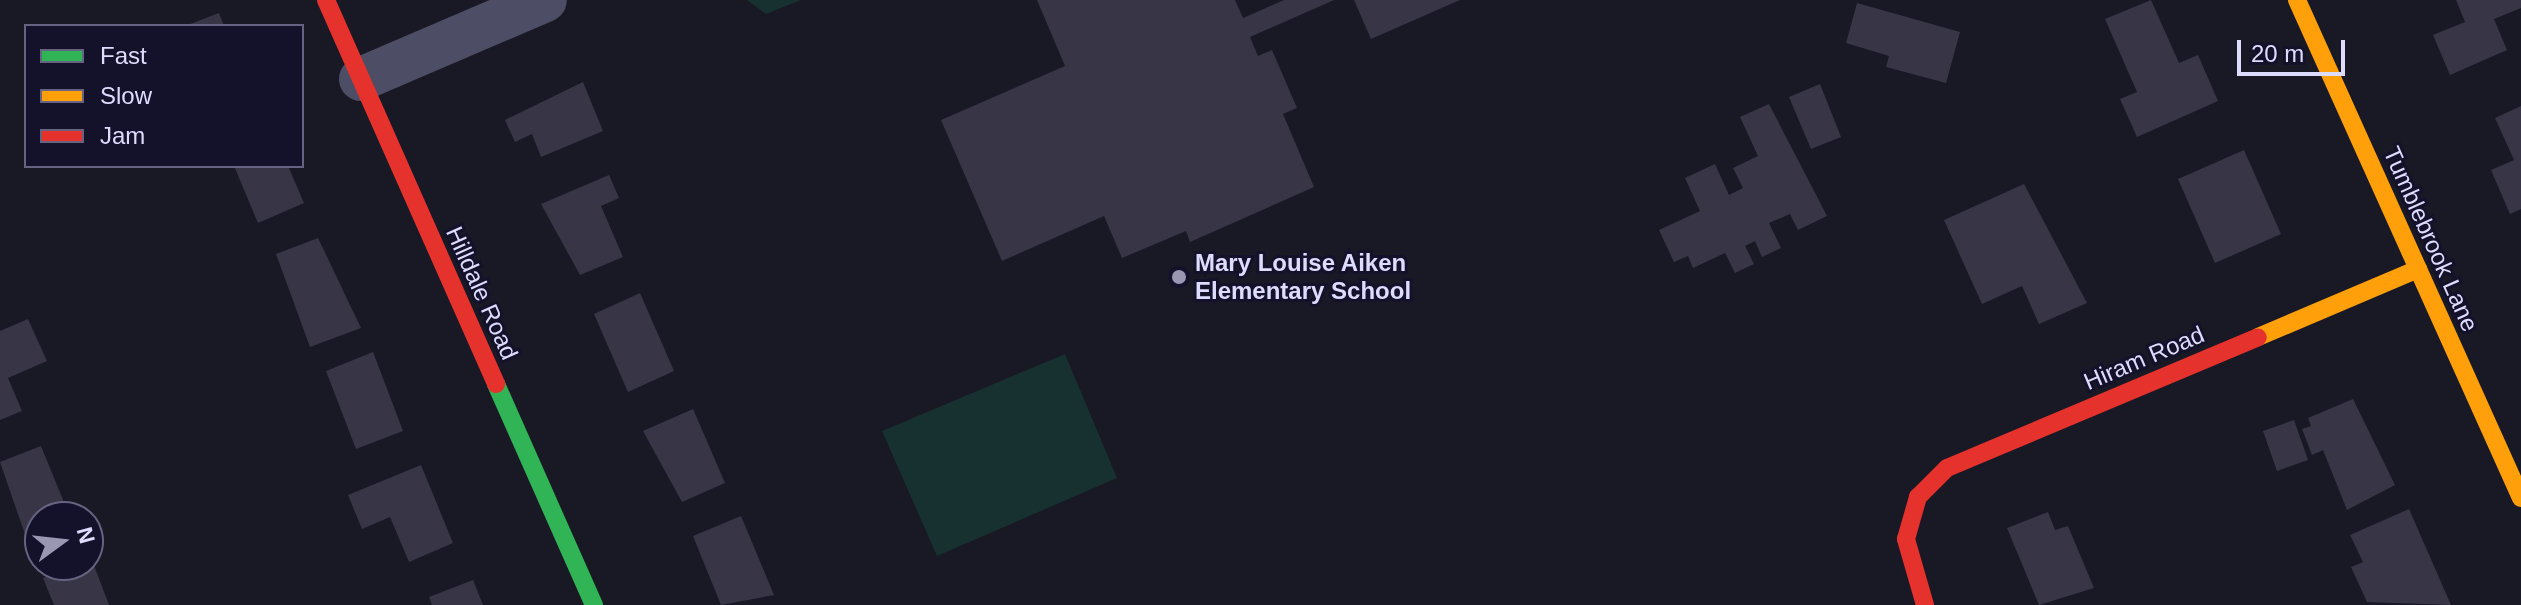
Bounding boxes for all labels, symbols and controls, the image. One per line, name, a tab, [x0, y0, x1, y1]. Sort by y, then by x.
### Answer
legend	[24, 24, 304, 168]
scale bar	[2241, 24, 2349, 74]
text: 20 m	[2251, 40, 2304, 67]
text: Fast	[100, 42, 147, 69]
text: Slow	[100, 82, 152, 109]
text: Jam	[100, 122, 145, 149]
street label: Tumblebrook Lane	[2377, 142, 2485, 336]
street label: Hilldale Road	[440, 222, 524, 364]
place label: Mary Louise Aiken Elementary School	[1195, 249, 1411, 305]
marker: Mary Louise Aiken Elementary School	[1170, 268, 1188, 286]
street label: Hiram Road	[2079, 320, 2209, 396]
north arrow	[24, 501, 104, 581]
text: N	[72, 524, 100, 546]

